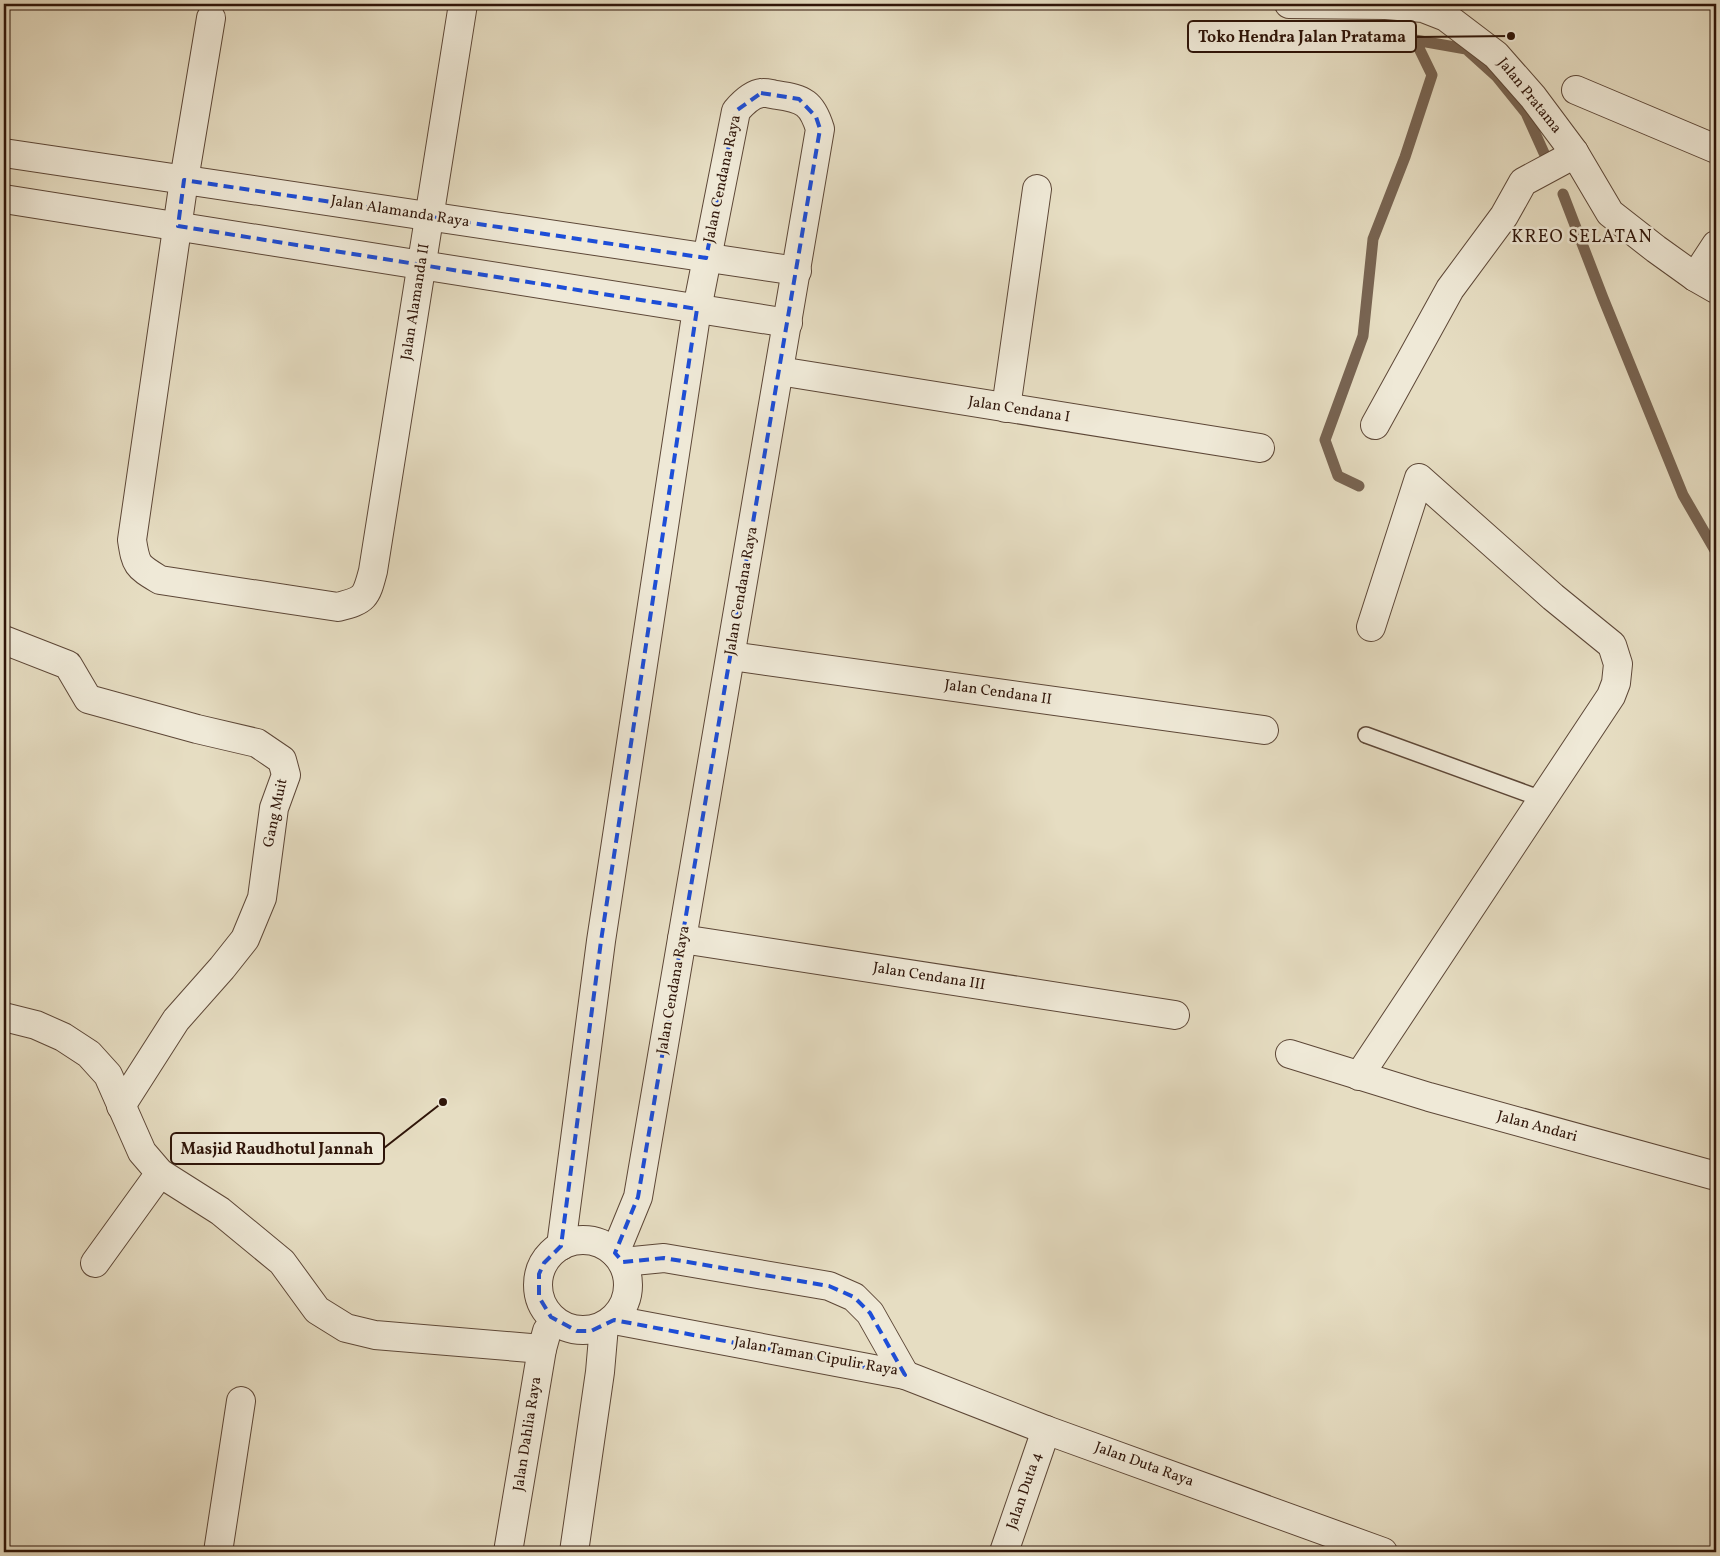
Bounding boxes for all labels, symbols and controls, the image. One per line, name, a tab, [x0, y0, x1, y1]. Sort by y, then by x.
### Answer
callout: Toko Hendra Jalan Pratama	[1188, 21, 1416, 52]
text: Toko Hendra Jalan Pratama	[1198, 27, 1406, 49]
street label: Jalan Pratama	[1492, 54, 1566, 138]
street label: Jalan Cendana Raya	[699, 113, 747, 245]
street label: Jalan Alamanda Raya	[329, 191, 471, 233]
district label: KREO SELATAN	[1511, 225, 1653, 250]
street label: Jalan Alamanda II	[396, 242, 436, 362]
street label: Jalan Cendana I	[967, 392, 1071, 428]
street label: Jalan Cendana Raya	[720, 525, 764, 657]
street label: Jalan Cendana II	[943, 675, 1053, 711]
street label: Gang Muit	[258, 777, 294, 849]
street label: Jalan Cendana Raya	[652, 924, 696, 1056]
street label: Jalan Cendana III	[871, 958, 987, 996]
street label: Jalan Andari	[1494, 1106, 1580, 1148]
callout: Masjid Raudhotul Jannah	[171, 1133, 384, 1164]
text: Masjid Raudhotul Jannah	[181, 1139, 373, 1161]
street label: Jalan Taman Cipulir Raya	[732, 1332, 900, 1382]
street label: Jalan Dahlia Raya	[509, 1375, 547, 1493]
street label: Jalan Duta Raya	[1091, 1437, 1197, 1493]
street label: Jalan Duta 4	[1002, 1450, 1048, 1532]

